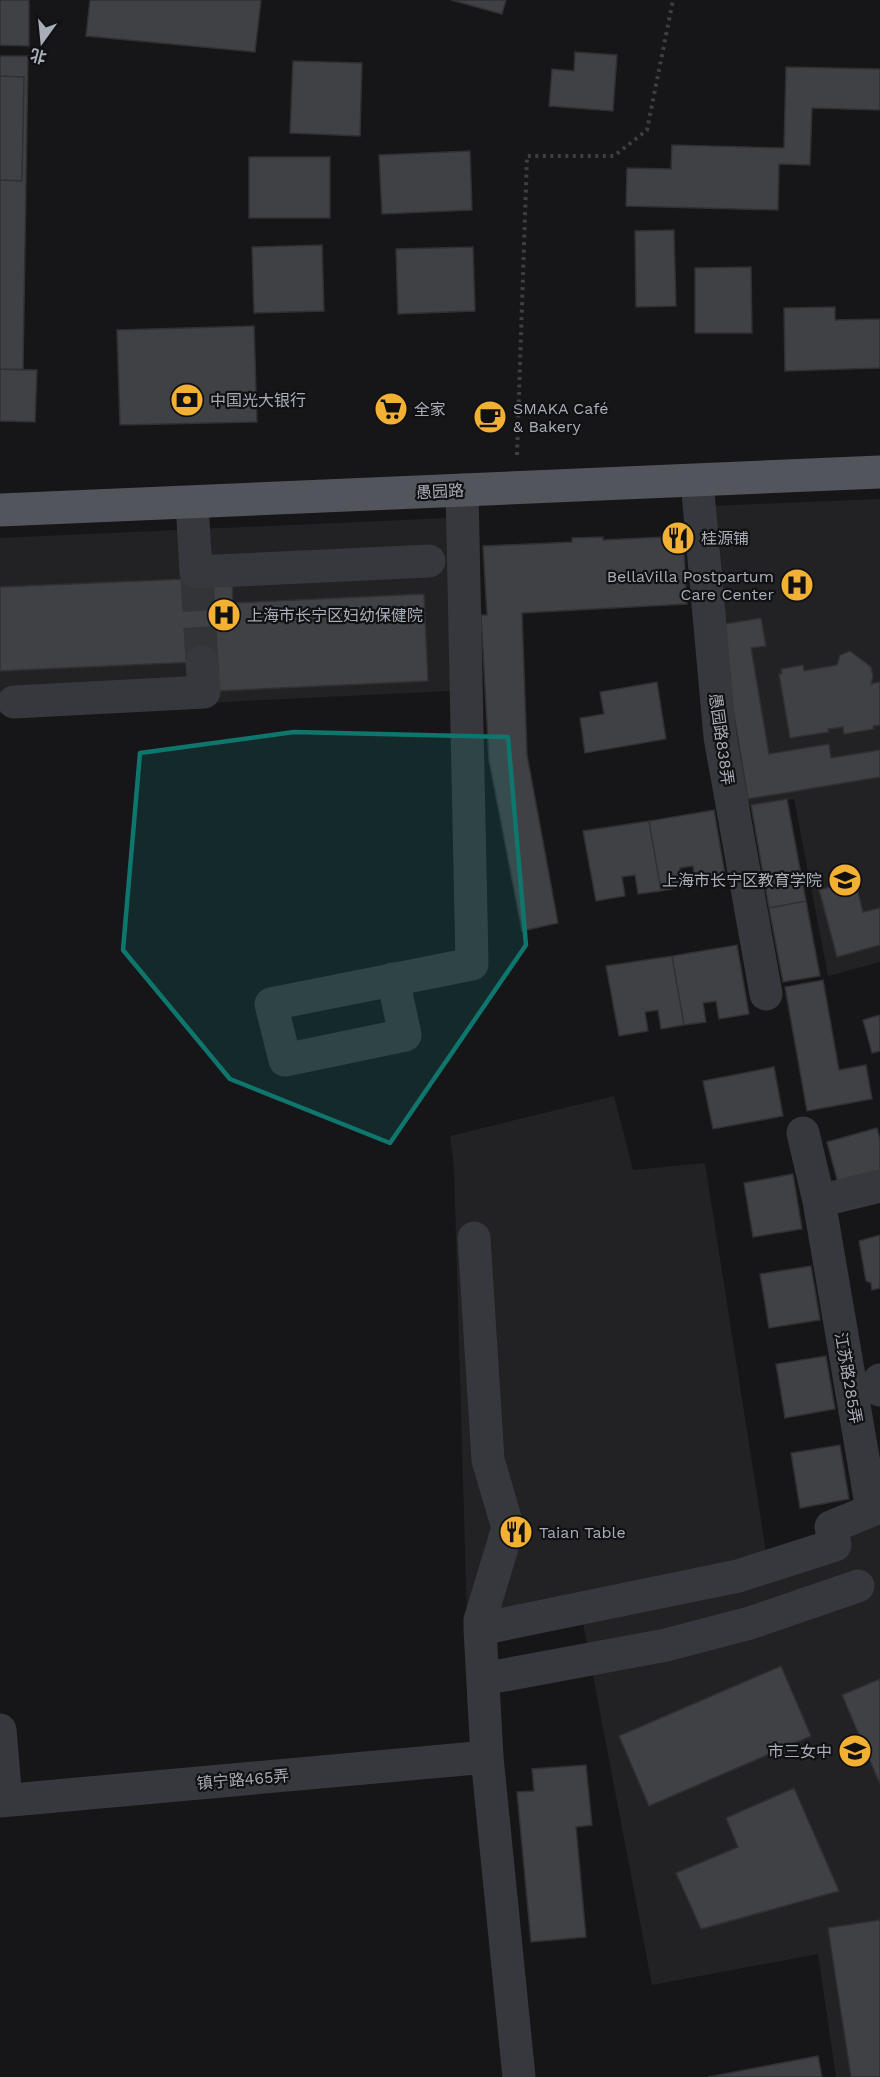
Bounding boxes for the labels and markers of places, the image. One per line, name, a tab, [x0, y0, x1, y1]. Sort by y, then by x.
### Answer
bank icon: 中国光大银行	[169, 382, 205, 418]
place label: 中国光大银行	[210, 391, 306, 410]
supermarket icon: 全家	[373, 391, 409, 427]
cafe icon: SMAKA Café & Bakery	[472, 399, 508, 435]
place label: SMAKA Café & Bakery	[513, 399, 609, 436]
place label: 全家	[414, 400, 446, 419]
restaurant icon: 桂源铺	[660, 520, 696, 556]
place label: 桂源铺	[701, 529, 749, 548]
place label: BellaVilla Postpartum Care Center	[607, 567, 774, 604]
hospital icon: BellaVilla Postpartum Care Center	[779, 567, 815, 603]
hospital icon: 上海市长宁区妇幼保健院	[206, 597, 242, 633]
place label: 上海市长宁区妇幼保健院	[247, 606, 423, 625]
school or university icon: 上海市长宁区教育学院	[827, 862, 863, 898]
place label: 上海市长宁区教育学院	[662, 871, 822, 890]
restaurant icon: Taian Table	[498, 1514, 534, 1550]
place label: Taian Table	[539, 1523, 626, 1542]
school or university icon: 市三女中	[837, 1733, 873, 1769]
place label: 市三女中	[768, 1742, 832, 1761]

